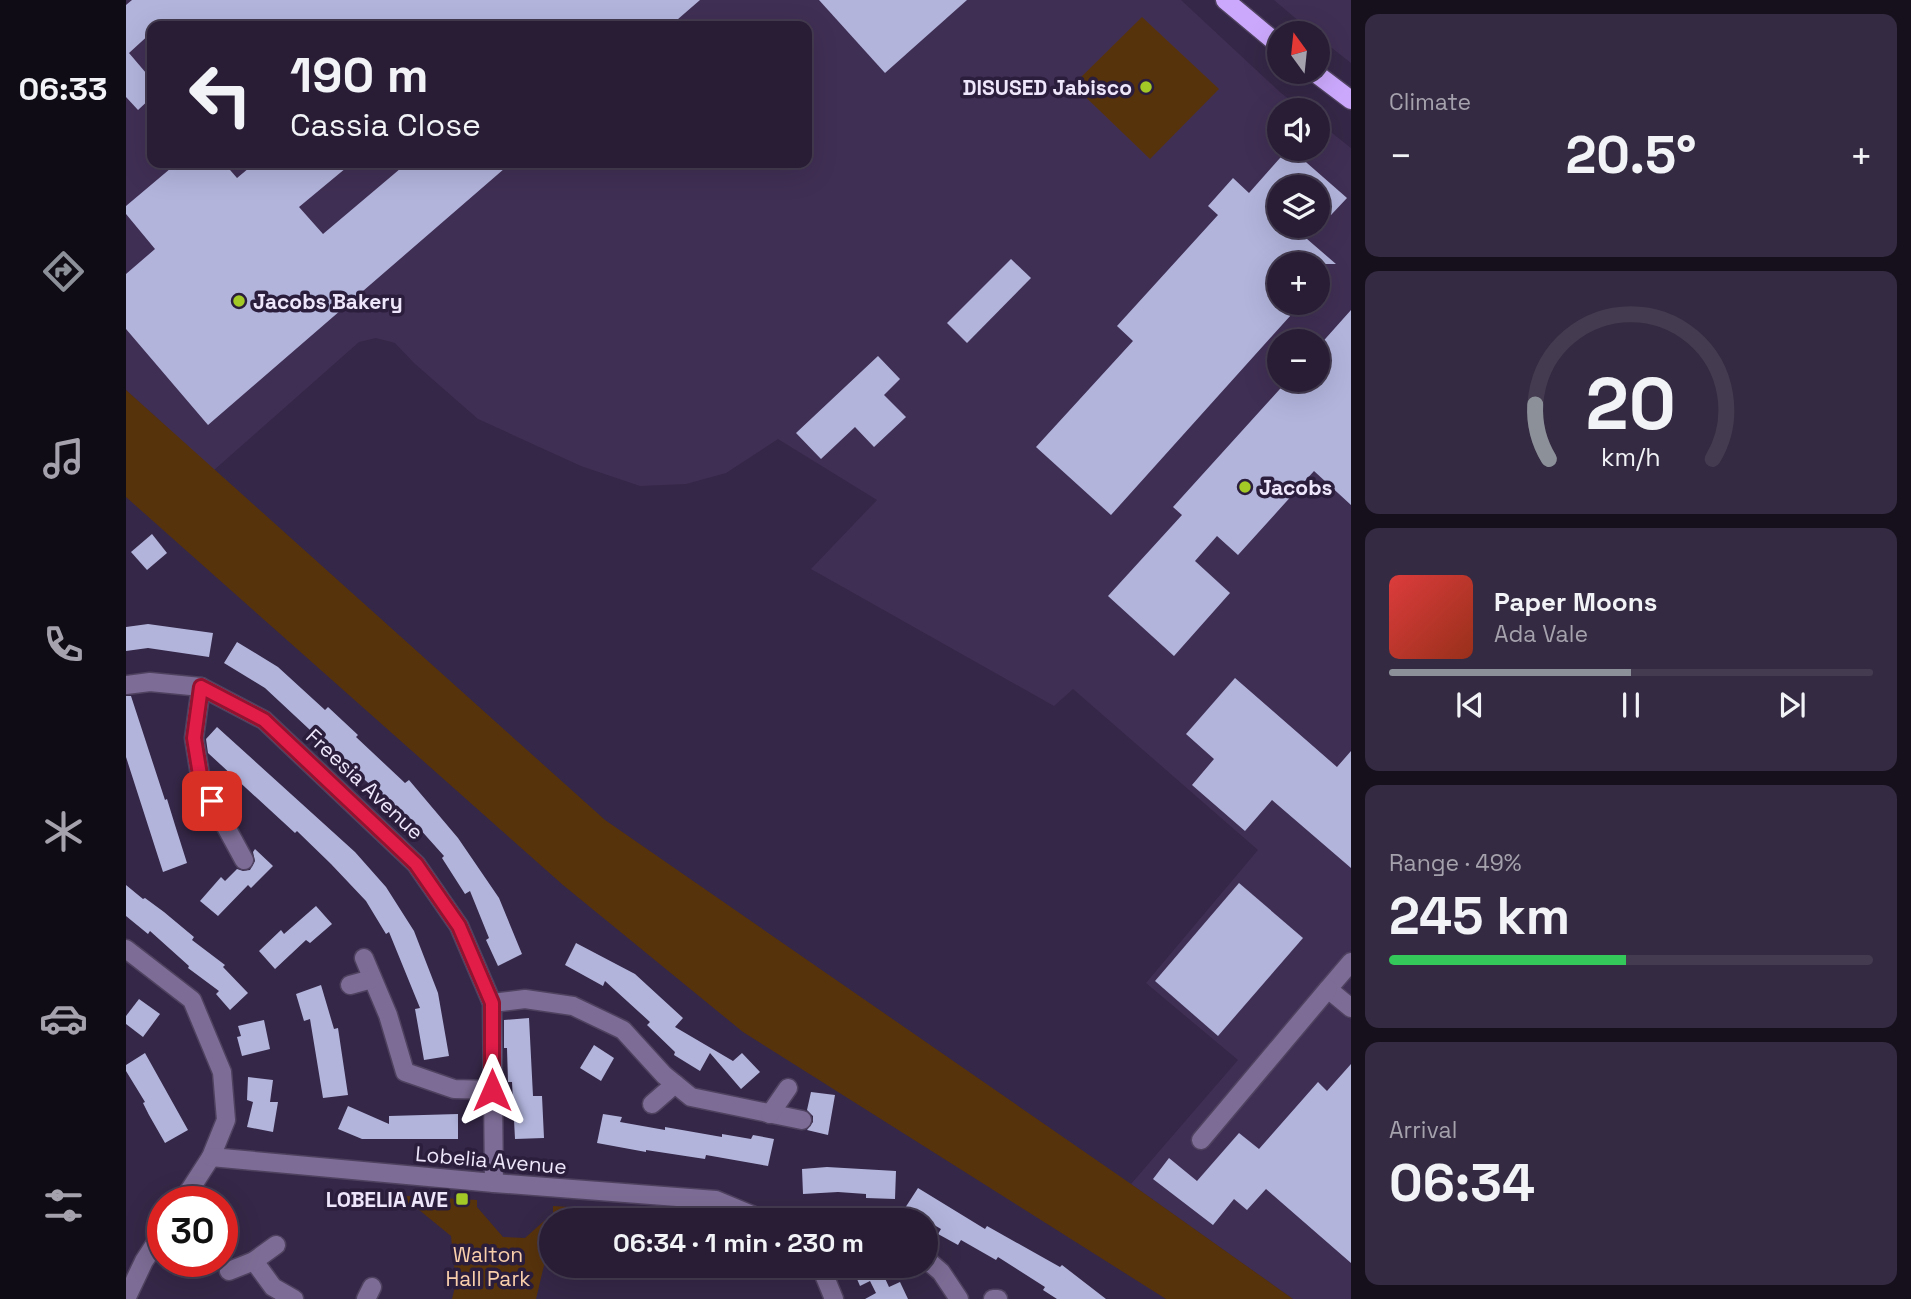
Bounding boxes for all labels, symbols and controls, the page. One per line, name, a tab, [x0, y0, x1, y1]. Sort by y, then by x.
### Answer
north arrow	[1267, 21, 1330, 84]
map controls	[1267, 21, 1330, 392]
text: 190 m	[290, 44, 428, 106]
icon: left	[175, 49, 266, 140]
text: 06:33	[19, 69, 107, 109]
place label: DISUSED Jabisco	[963, 74, 1132, 101]
marker: DISUSED Jabisco	[1138, 79, 1154, 95]
text: Climate	[1389, 87, 1471, 117]
button: sound	[1267, 98, 1330, 161]
text: Cassia Close	[290, 105, 481, 145]
text: 20.5°	[1565, 122, 1697, 188]
text: −	[1389, 132, 1413, 180]
text: +	[1849, 132, 1873, 180]
button: layers	[1267, 175, 1330, 238]
icon: directions	[39, 247, 88, 296]
button: +	[1267, 252, 1330, 315]
place label: Jacobs Bakery	[253, 288, 403, 315]
marker: Jacobs Bakery	[231, 293, 247, 309]
button: −	[1267, 329, 1330, 392]
text: 20	[1586, 357, 1676, 450]
icon: music	[39, 434, 88, 483]
text: km/h	[1601, 440, 1661, 472]
place label: Jacobs	[1259, 474, 1333, 501]
marker: Jacobs	[1237, 479, 1253, 495]
text: Paper Moons	[1494, 585, 1657, 619]
text: Ada Vale	[1494, 619, 1588, 649]
icon: phone	[39, 620, 88, 669]
icon: previous	[1451, 686, 1489, 724]
icon: pause	[1612, 686, 1650, 724]
icon: next	[1773, 686, 1811, 724]
street label: Freesia Avenue	[300, 723, 430, 845]
pin	[182, 771, 242, 831]
icon: arrive	[193, 782, 231, 820]
icon: climate	[39, 807, 88, 856]
text: Range · 49%	[1389, 848, 1522, 878]
text: 245 km	[1389, 883, 1570, 949]
icon: car	[39, 994, 88, 1043]
position arrow	[455, 1053, 529, 1127]
text: Arrival	[1389, 1115, 1457, 1145]
street label: Lobelia Avenue	[414, 1140, 568, 1180]
text: 06:34	[1389, 1150, 1535, 1216]
icon: filters	[39, 1181, 88, 1230]
speed limit sign: 30	[147, 1186, 238, 1277]
place label: LOBELIA AVE	[326, 1186, 448, 1213]
marker: LOBELIA AVE	[454, 1191, 470, 1207]
text: 06:34 · 1 min · 230 m	[613, 1226, 864, 1260]
park label: Walton Hall Park	[445, 1241, 531, 1292]

